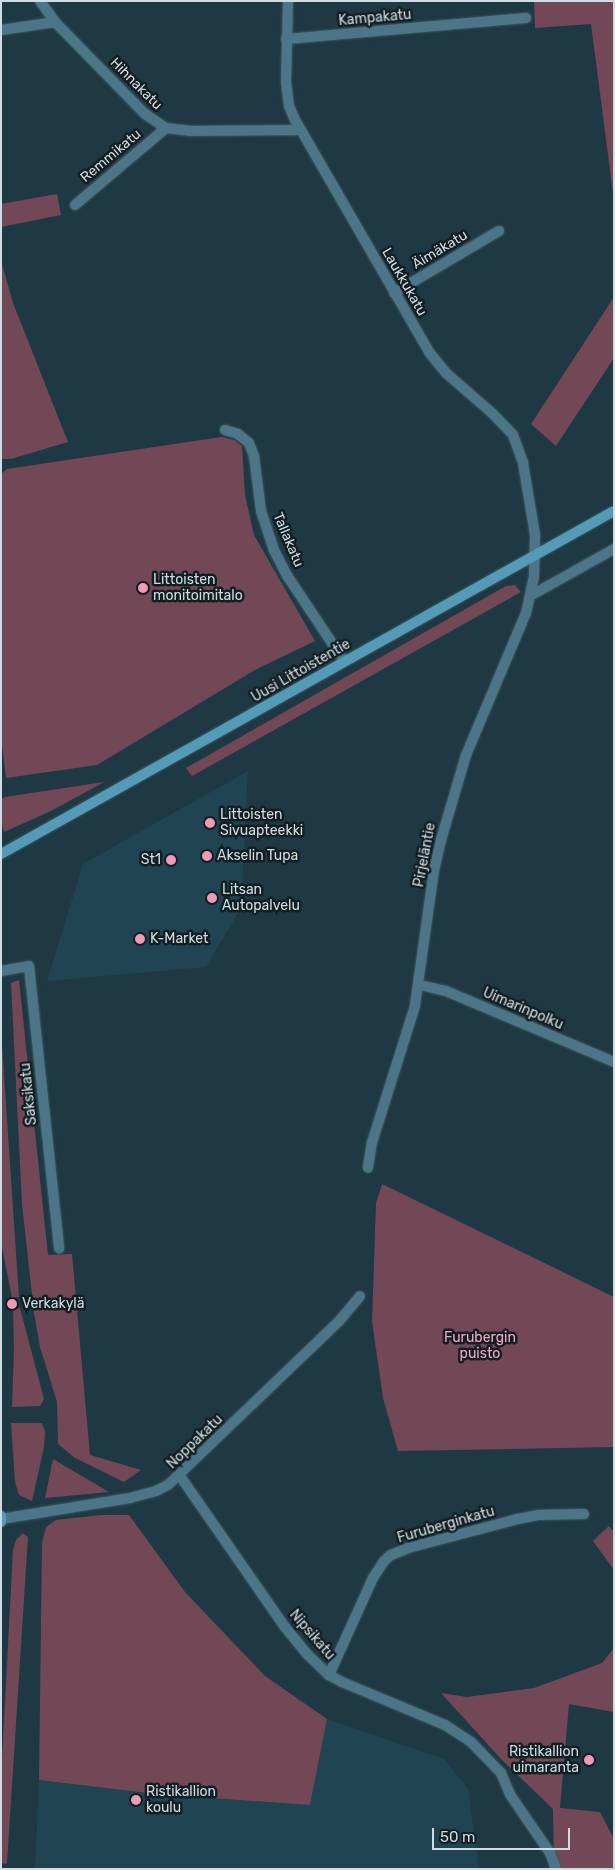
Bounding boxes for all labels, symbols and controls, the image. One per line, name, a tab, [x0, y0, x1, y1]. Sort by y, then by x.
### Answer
street label: Kampakatu	[338, 6, 412, 30]
street label: Hihnakatu	[106, 54, 166, 114]
street label: Remmikatu	[77, 126, 145, 186]
street label: Äimäkatu	[409, 227, 471, 273]
street label: Laukkukatu	[378, 245, 430, 319]
street label: Tallakatu	[269, 510, 307, 570]
place label: Littoisten monitoimitalo	[153, 572, 243, 604]
marker: Littoisten monitoimitalo	[137, 582, 149, 594]
street label: Uusi Littoistentie	[249, 636, 353, 706]
place label: Littoisten Sivuapteekki	[220, 807, 303, 840]
marker: Littoisten Sivuapteekki	[204, 817, 216, 829]
street label: Pirjeläntie	[411, 821, 439, 889]
place label: Akselin Tupa	[217, 848, 299, 864]
marker: Akselin Tupa	[201, 850, 213, 862]
place label: St1	[141, 852, 161, 868]
marker: St1	[165, 854, 177, 866]
place label: Litsan Autopalvelu	[222, 882, 300, 914]
marker: Litsan Autopalvelu	[206, 892, 218, 904]
place label: K-Market	[150, 931, 209, 947]
marker: K-Market	[134, 933, 146, 945]
street label: Uimarinpolku	[480, 984, 566, 1034]
street label: Saksikatu	[17, 1062, 41, 1126]
place label: Verkakylä	[22, 1296, 84, 1312]
marker: Verkakylä	[6, 1298, 18, 1310]
park label: Furubergin puisto	[444, 1330, 516, 1362]
street label: Noppakatu	[164, 1411, 226, 1473]
street label: Furuberginkatu	[395, 1503, 497, 1547]
street label: Nipsikatu	[286, 1607, 338, 1663]
place label: Ristikallion uimaranta	[509, 1744, 579, 1776]
marker: Ristikallion uimaranta	[583, 1754, 595, 1766]
place label: Ristikallion koulu	[146, 1784, 216, 1816]
marker: Ristikallion koulu	[130, 1794, 142, 1806]
scale bar	[435, 1818, 572, 1850]
text: 50 m	[440, 1828, 475, 1846]

